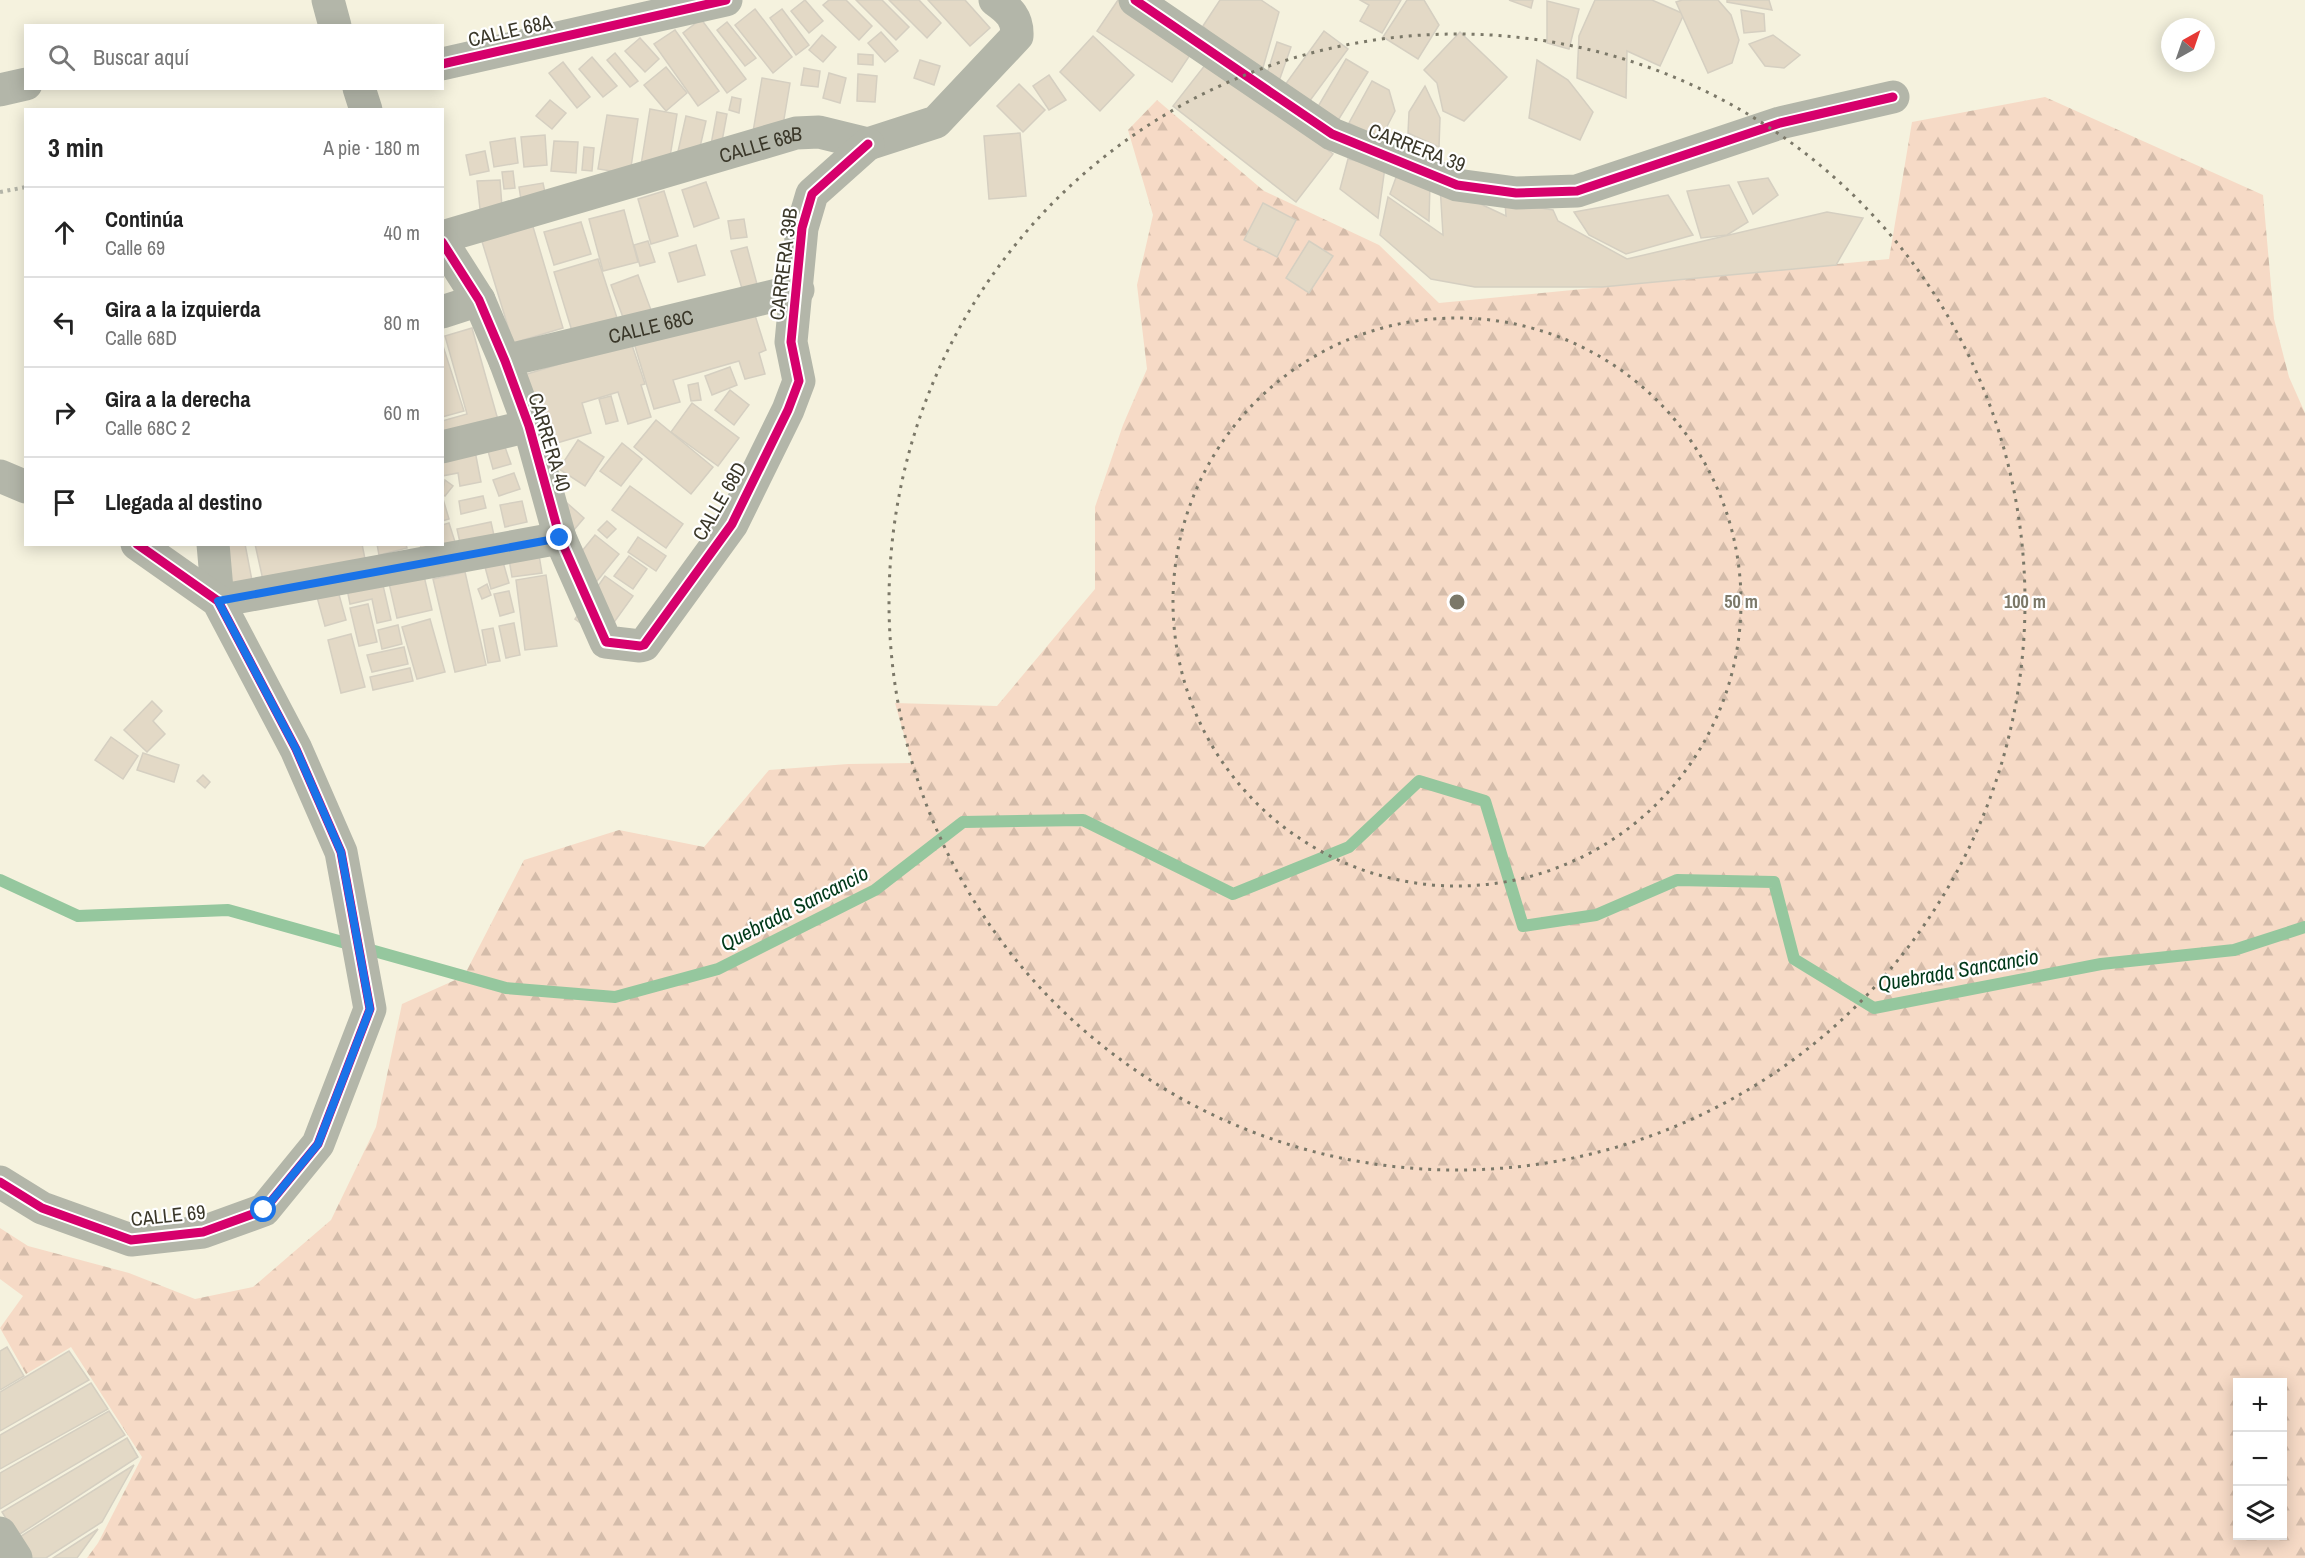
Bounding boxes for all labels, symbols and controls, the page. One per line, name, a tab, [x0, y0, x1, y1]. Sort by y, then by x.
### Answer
street label: CALLE 68A	[465, 7, 555, 53]
north arrow	[2161, 18, 2215, 72]
search box	[24, 24, 444, 90]
icon: search	[45, 41, 78, 74]
text: Buscar aquí	[93, 42, 189, 72]
street label: CARRERA 39	[1365, 116, 1469, 178]
street label: CALLE 68B	[716, 119, 803, 168]
text: 3 min	[48, 130, 104, 165]
text: A pie · 180 m	[323, 134, 420, 161]
text: Continúa	[105, 204, 183, 234]
street label: CARRERA 39B	[763, 206, 803, 322]
icon: ahead	[48, 216, 81, 249]
text: 40 m	[384, 219, 420, 246]
text: Calle 69	[105, 234, 165, 261]
text: Gira a la izquierda	[105, 294, 260, 324]
street label: CALLE 68C	[605, 302, 696, 349]
icon: left	[48, 306, 81, 339]
text: 80 m	[384, 309, 420, 336]
text: Calle 68D	[105, 324, 177, 351]
text: Gira a la derecha	[105, 384, 250, 414]
street label: CARRERA 40	[522, 389, 578, 495]
icon: right	[48, 396, 81, 429]
text: 60 m	[384, 399, 420, 426]
text: Calle 68C 2	[105, 414, 191, 441]
street label: CALLE 68D	[686, 457, 752, 545]
icon: arrive	[48, 486, 81, 519]
text: Llegada al destino	[105, 487, 262, 517]
route end	[546, 524, 572, 550]
text: 50 m	[1724, 589, 1758, 614]
text: 100 m	[2004, 589, 2046, 614]
centre of rings	[1447, 592, 1467, 612]
water label: Quebrada Sancancio	[715, 858, 873, 958]
water label: Quebrada Sancancio	[1875, 942, 2041, 998]
route start	[250, 1196, 276, 1222]
street label: CALLE 69	[129, 1198, 207, 1232]
map controls	[2233, 1378, 2287, 1540]
button: +	[2233, 1378, 2287, 1432]
button: −	[2233, 1432, 2287, 1486]
button: layers	[2233, 1486, 2287, 1540]

